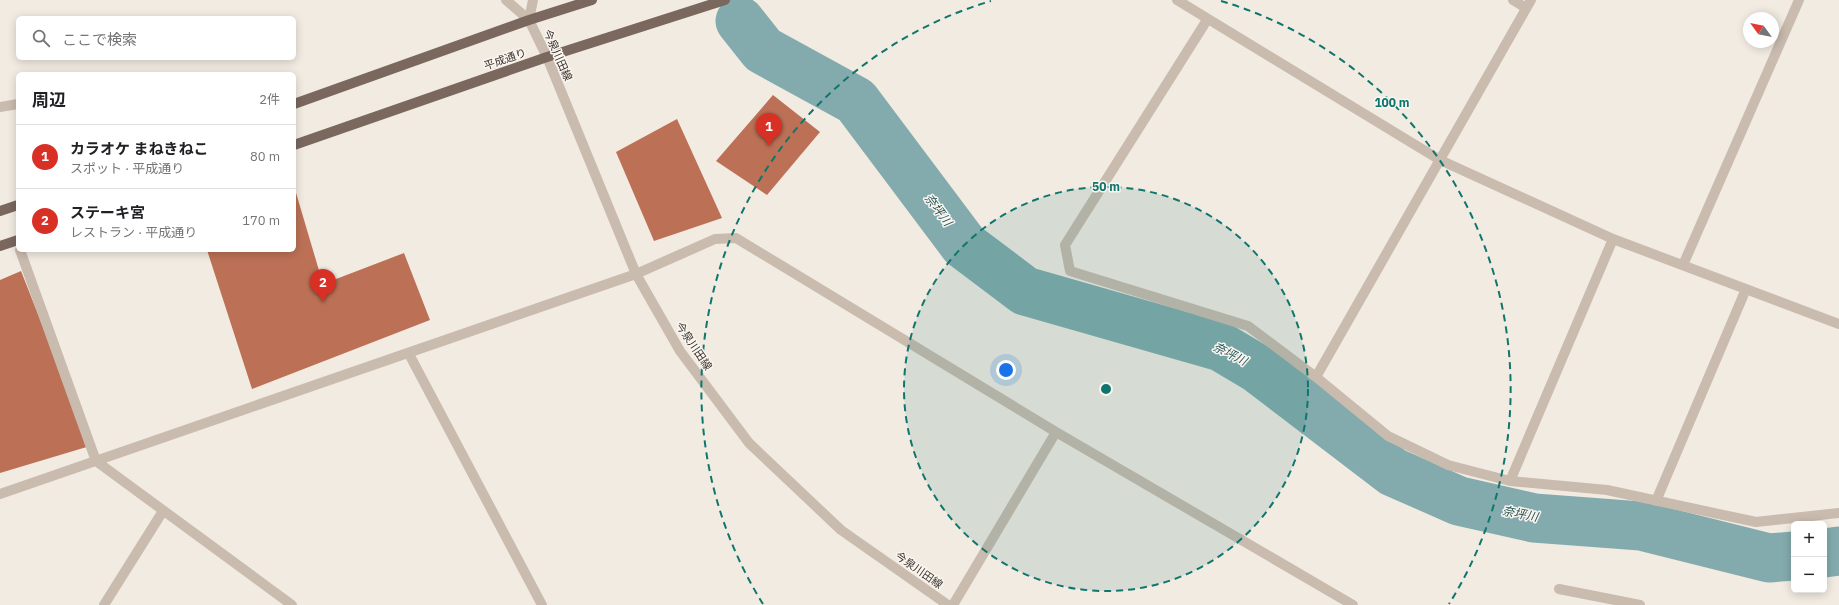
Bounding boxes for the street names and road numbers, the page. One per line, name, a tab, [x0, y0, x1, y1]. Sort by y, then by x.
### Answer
street label: 今泉川田線	[540, 27, 576, 83]
street label: 平成通り	[482, 45, 528, 73]
street label: 今泉川田線	[673, 319, 715, 373]
street label: 今泉川田線	[892, 548, 946, 592]

